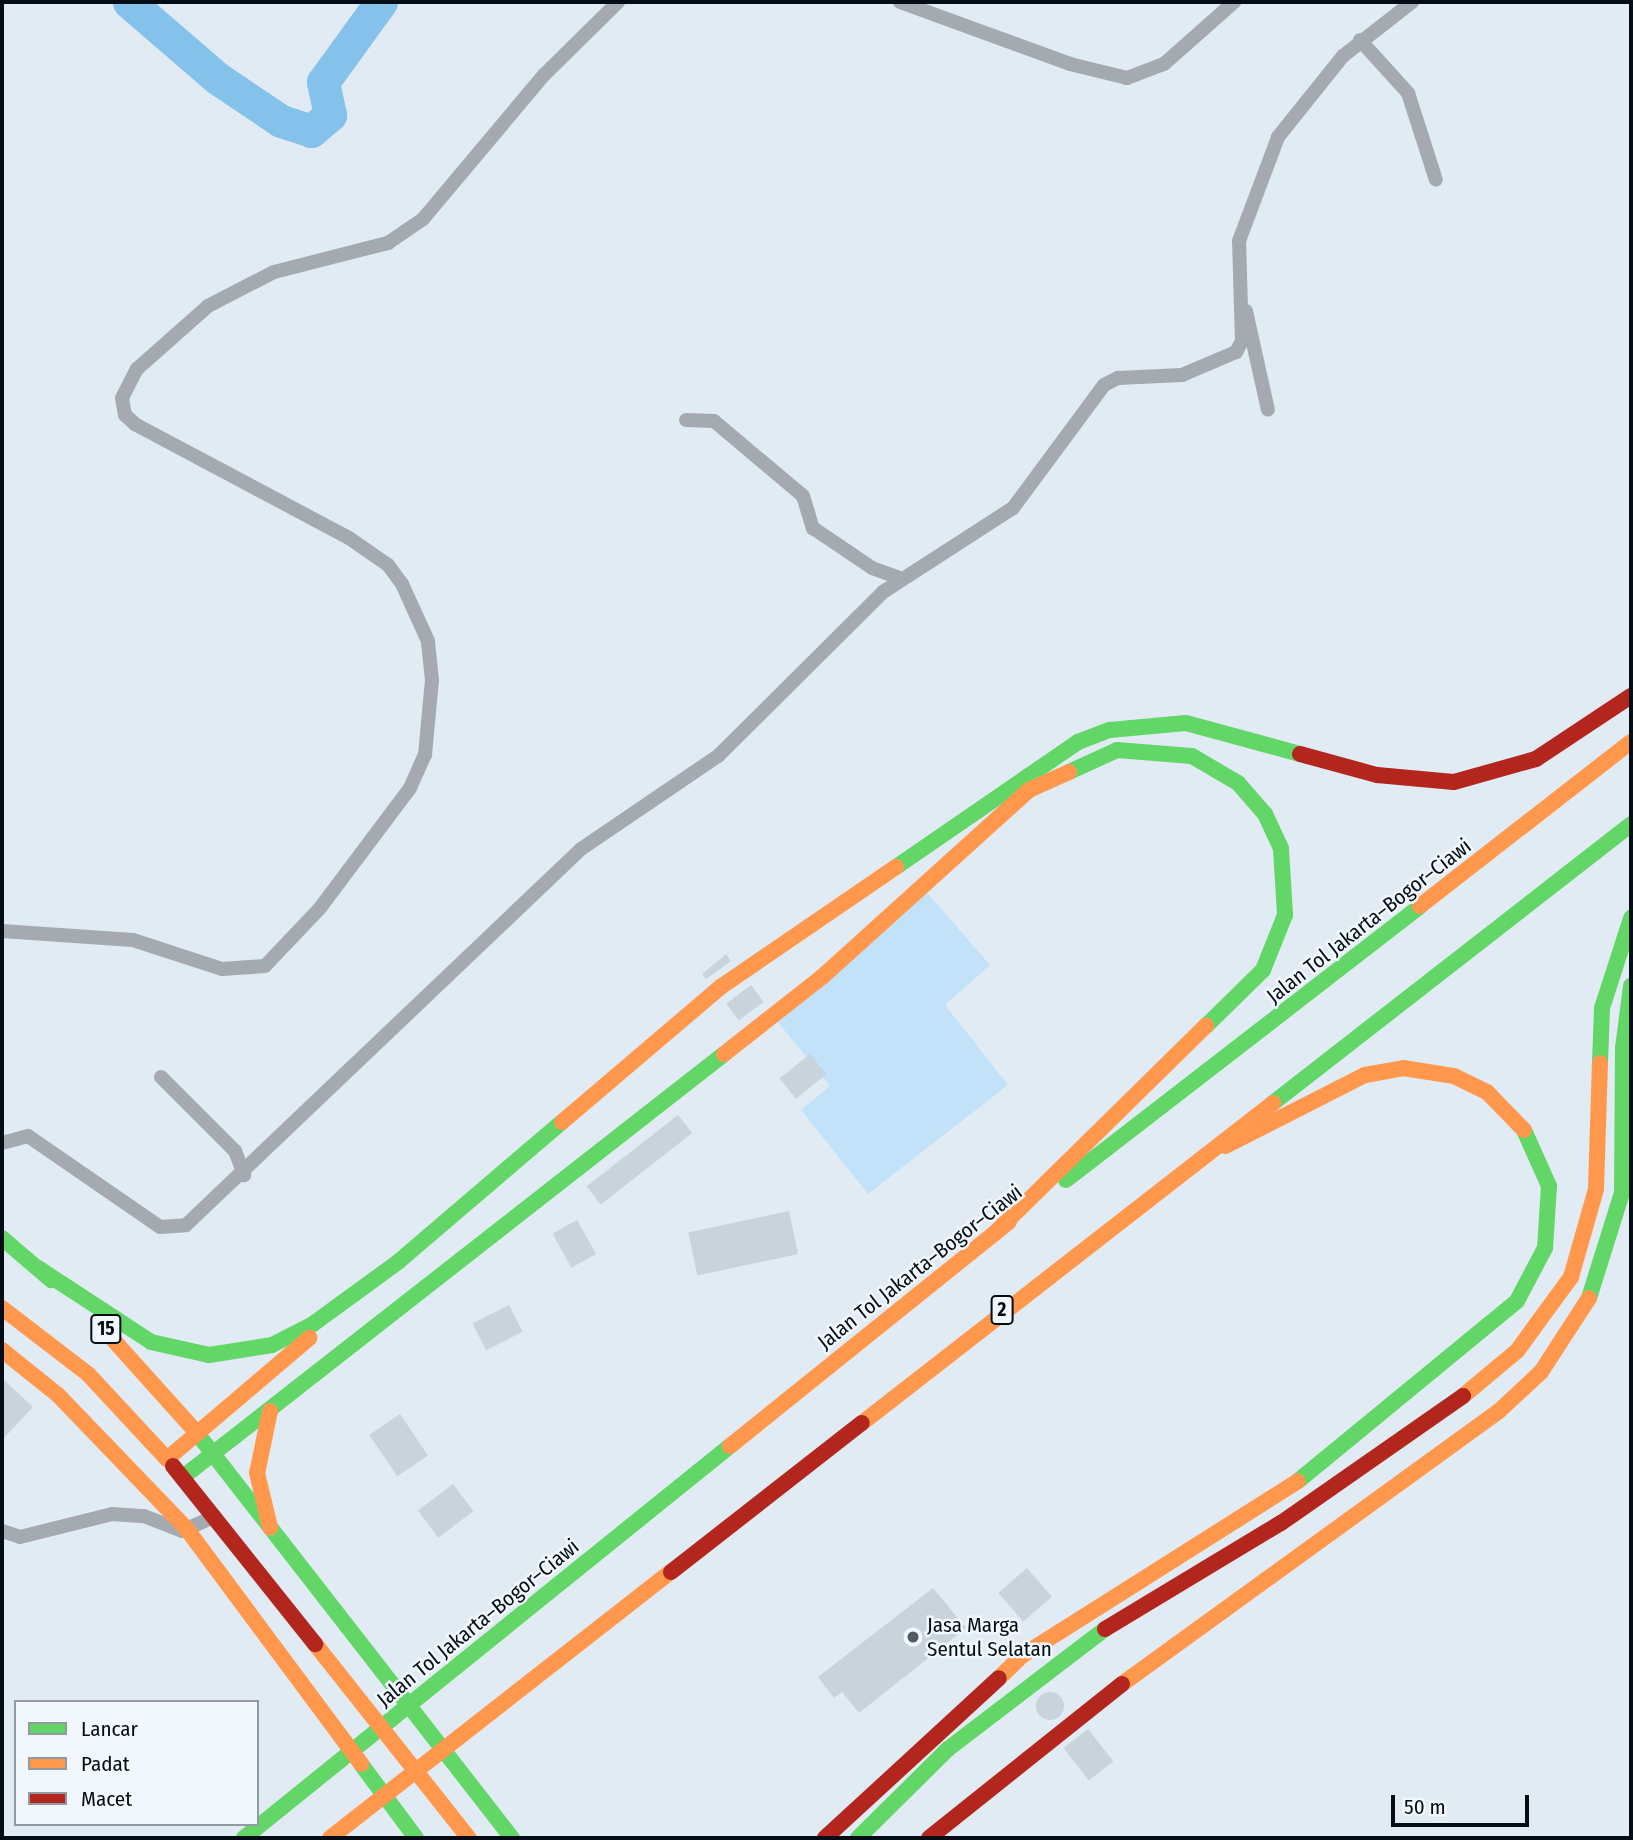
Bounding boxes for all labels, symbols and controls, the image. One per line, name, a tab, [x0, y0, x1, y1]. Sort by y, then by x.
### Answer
street label: Jalan Tol Jakarta–Bogor–Ciawi	[1262, 833, 1476, 1009]
street label: Jalan Tol Jakarta–Bogor–Ciawi	[813, 1179, 1027, 1355]
road number: 2	[990, 1294, 1014, 1326]
road number: 15	[90, 1314, 122, 1344]
street label: Jalan Tol Jakarta–Bogor–Ciawi	[372, 1534, 584, 1712]
place label: Jasa Marga Sentul Selatan	[927, 1612, 1052, 1662]
marker: Jasa Marga Sentul Selatan	[905, 1629, 921, 1645]
legend	[14, 1700, 259, 1826]
text: Lancar	[81, 1716, 138, 1742]
text: Padat	[81, 1751, 130, 1777]
scale bar	[1395, 1780, 1533, 1824]
text: Macet	[81, 1786, 132, 1812]
text: 50 m	[1404, 1794, 1446, 1820]

